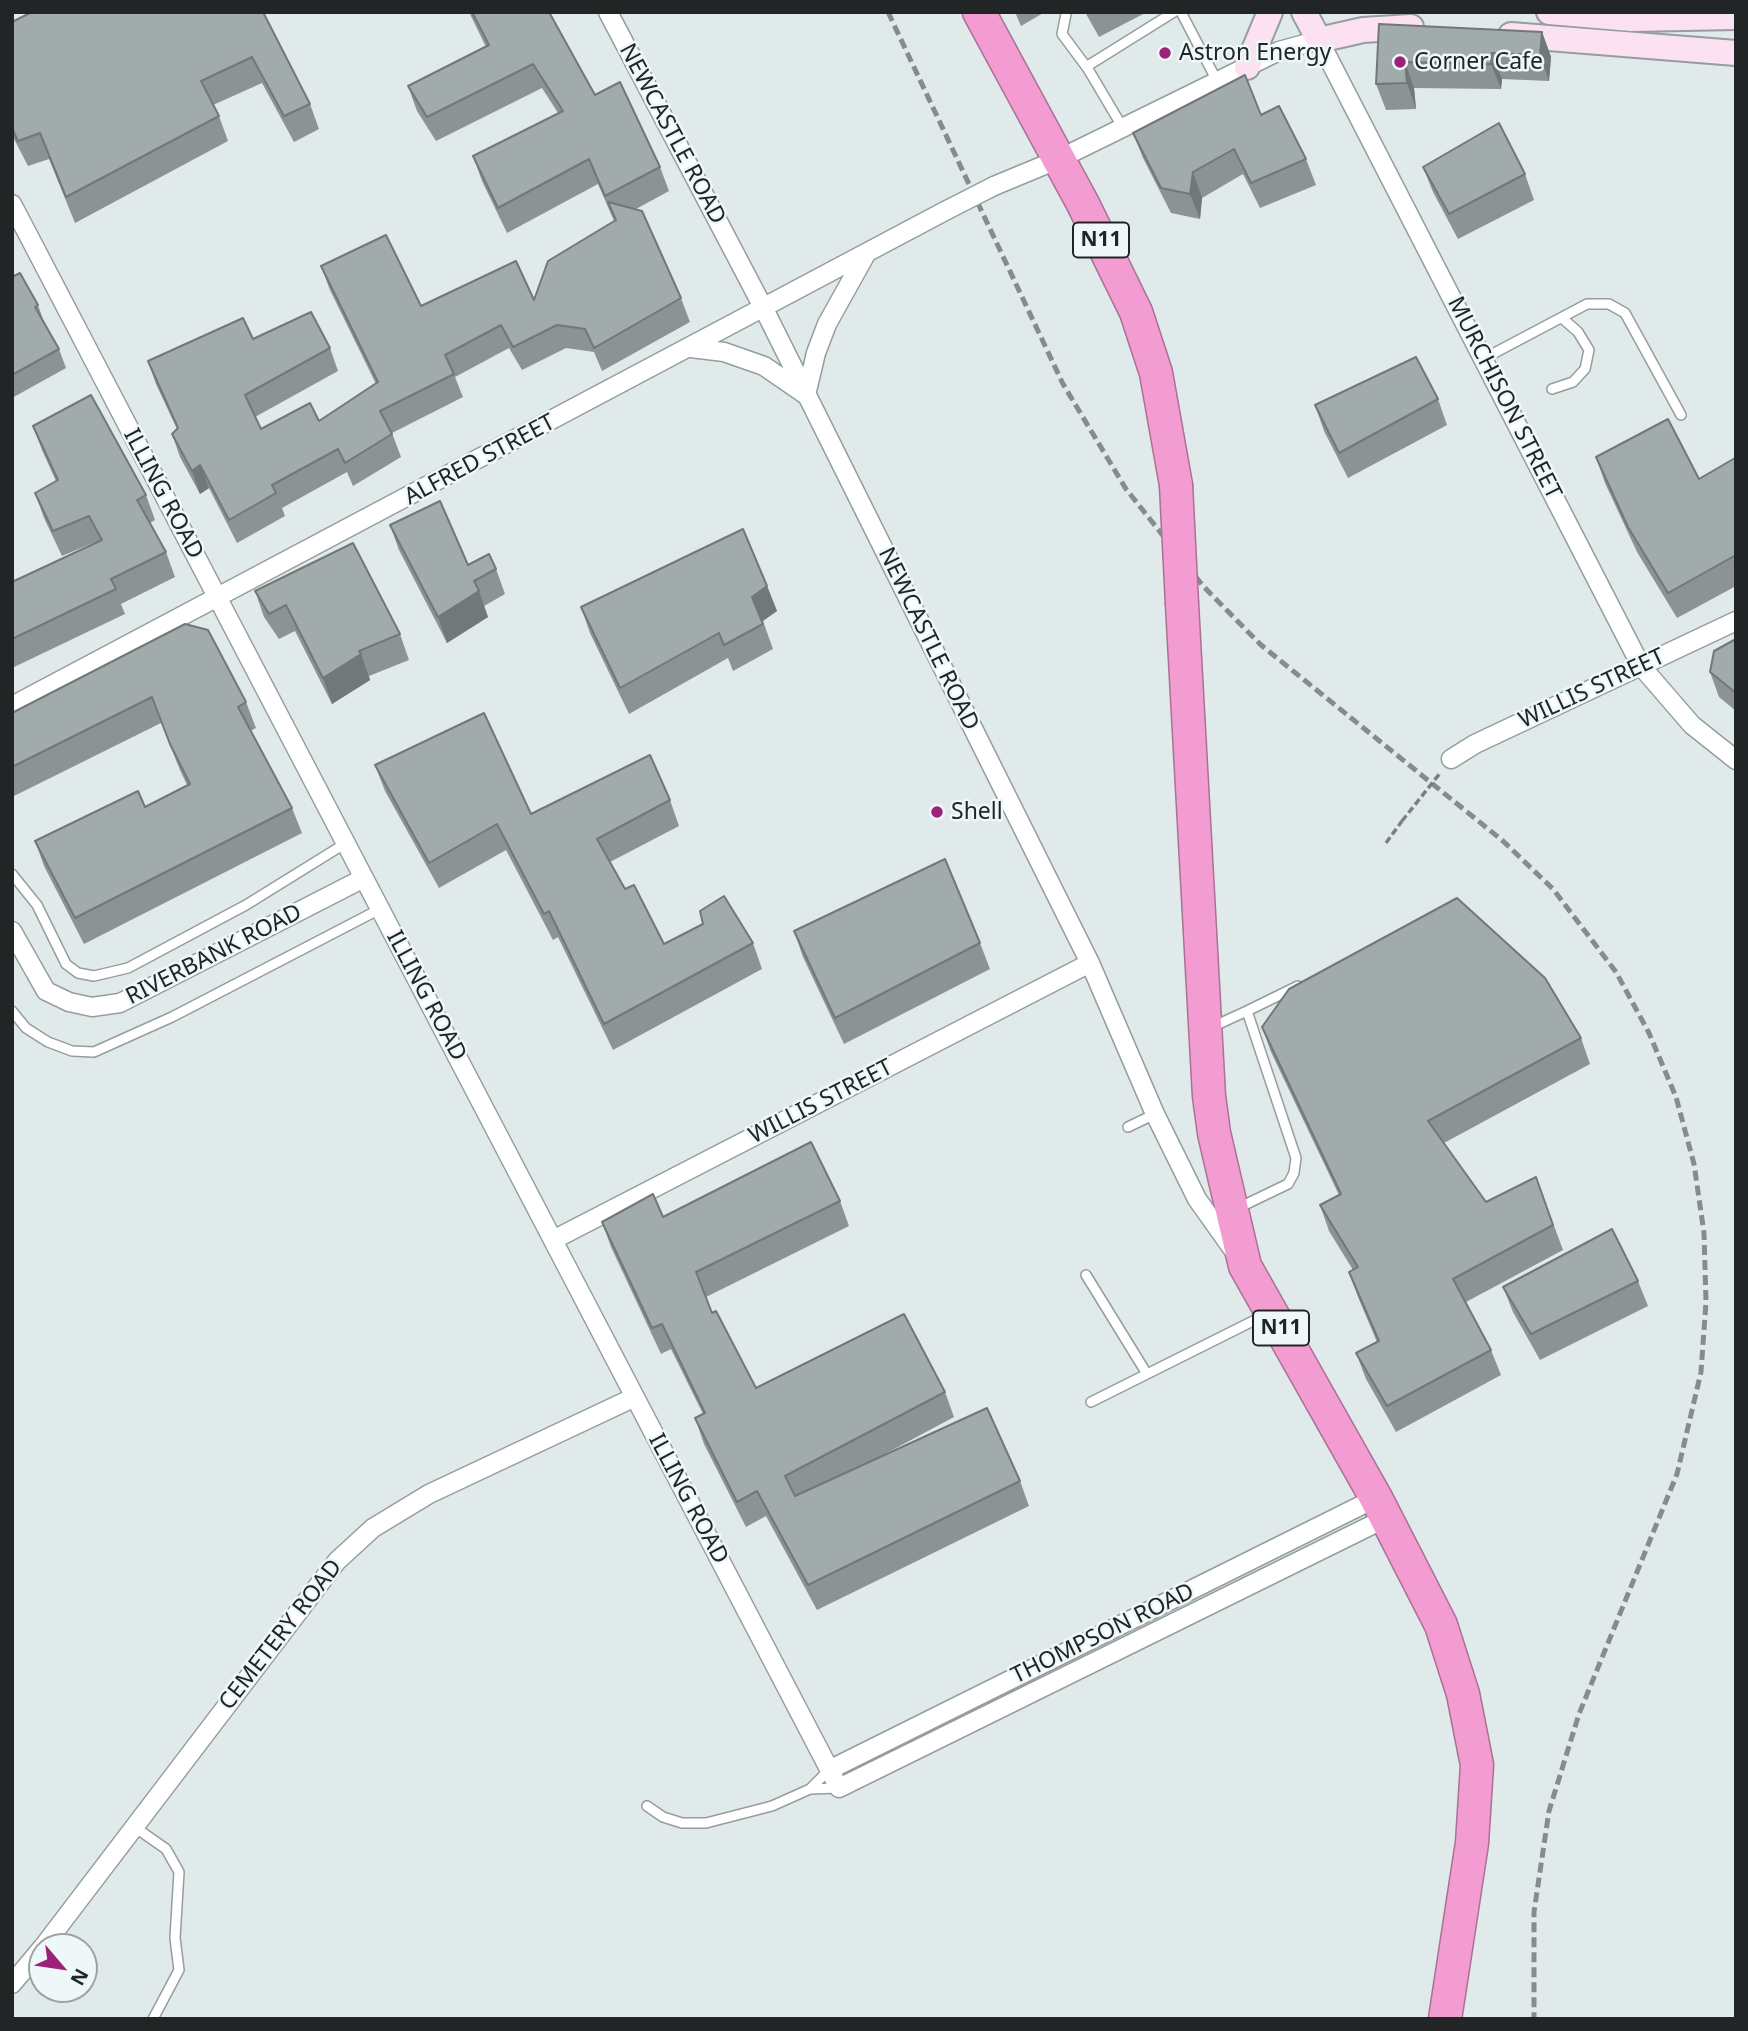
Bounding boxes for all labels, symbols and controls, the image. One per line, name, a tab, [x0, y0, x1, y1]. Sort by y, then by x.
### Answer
street label: NEWCASTLE ROAD	[613, 39, 731, 229]
place label: Astron Energy	[1179, 39, 1331, 67]
marker: Astron Energy	[1157, 45, 1173, 61]
place label: Corner Cafe	[1414, 48, 1543, 76]
marker: Corner Cafe	[1392, 54, 1408, 70]
road number: N11	[1073, 222, 1129, 258]
street label: MURCHISON STREET	[1441, 292, 1567, 504]
street label: ALFRED STREET	[400, 409, 560, 511]
street label: ILLING ROAD	[117, 424, 209, 564]
street label: NEWCASTLE ROAD	[872, 543, 984, 735]
street label: WILLIS STREET	[1515, 643, 1669, 735]
place label: Shell	[951, 798, 1003, 826]
marker: Shell	[929, 804, 945, 820]
street label: RIVERBANK ROAD	[121, 899, 307, 1011]
street label: ILLING ROAD	[380, 926, 472, 1066]
street label: WILLIS STREET	[744, 1054, 898, 1150]
road number: N11	[1253, 1310, 1309, 1346]
street label: ILLING ROAD	[642, 1429, 734, 1569]
street label: CEMETERY ROAD	[214, 1554, 348, 1716]
street label: THOMPSON ROAD	[1007, 1578, 1199, 1690]
north arrow	[28, 1933, 98, 2003]
text: N	[65, 1964, 95, 1990]

